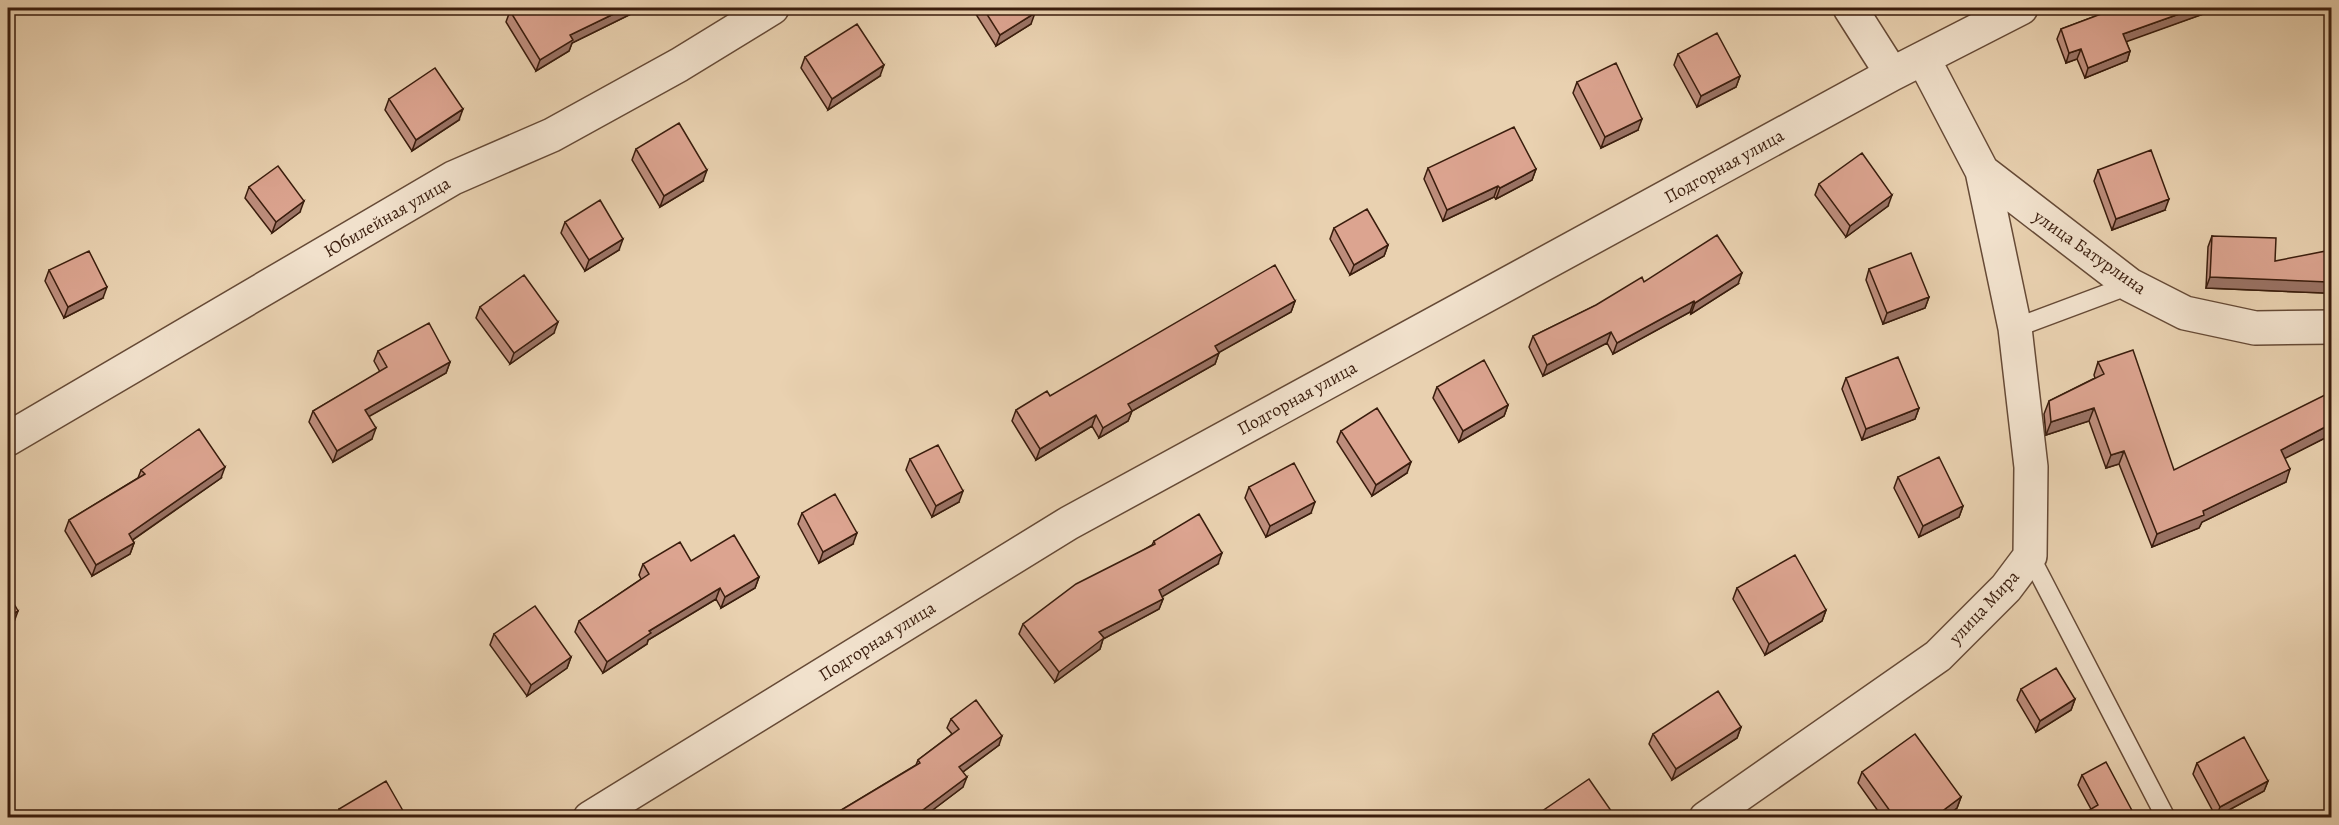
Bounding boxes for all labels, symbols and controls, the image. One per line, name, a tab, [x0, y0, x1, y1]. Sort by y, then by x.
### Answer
street label: Подгорная улица	[1660, 123, 1789, 209]
street label: Юбилейная улица	[319, 171, 455, 263]
street label: улица Батурлина	[2028, 204, 2152, 300]
street label: Подгорная улица	[1233, 355, 1362, 441]
street label: улица Мира	[1943, 564, 2025, 650]
street label: Подгорная улица	[814, 595, 941, 687]

